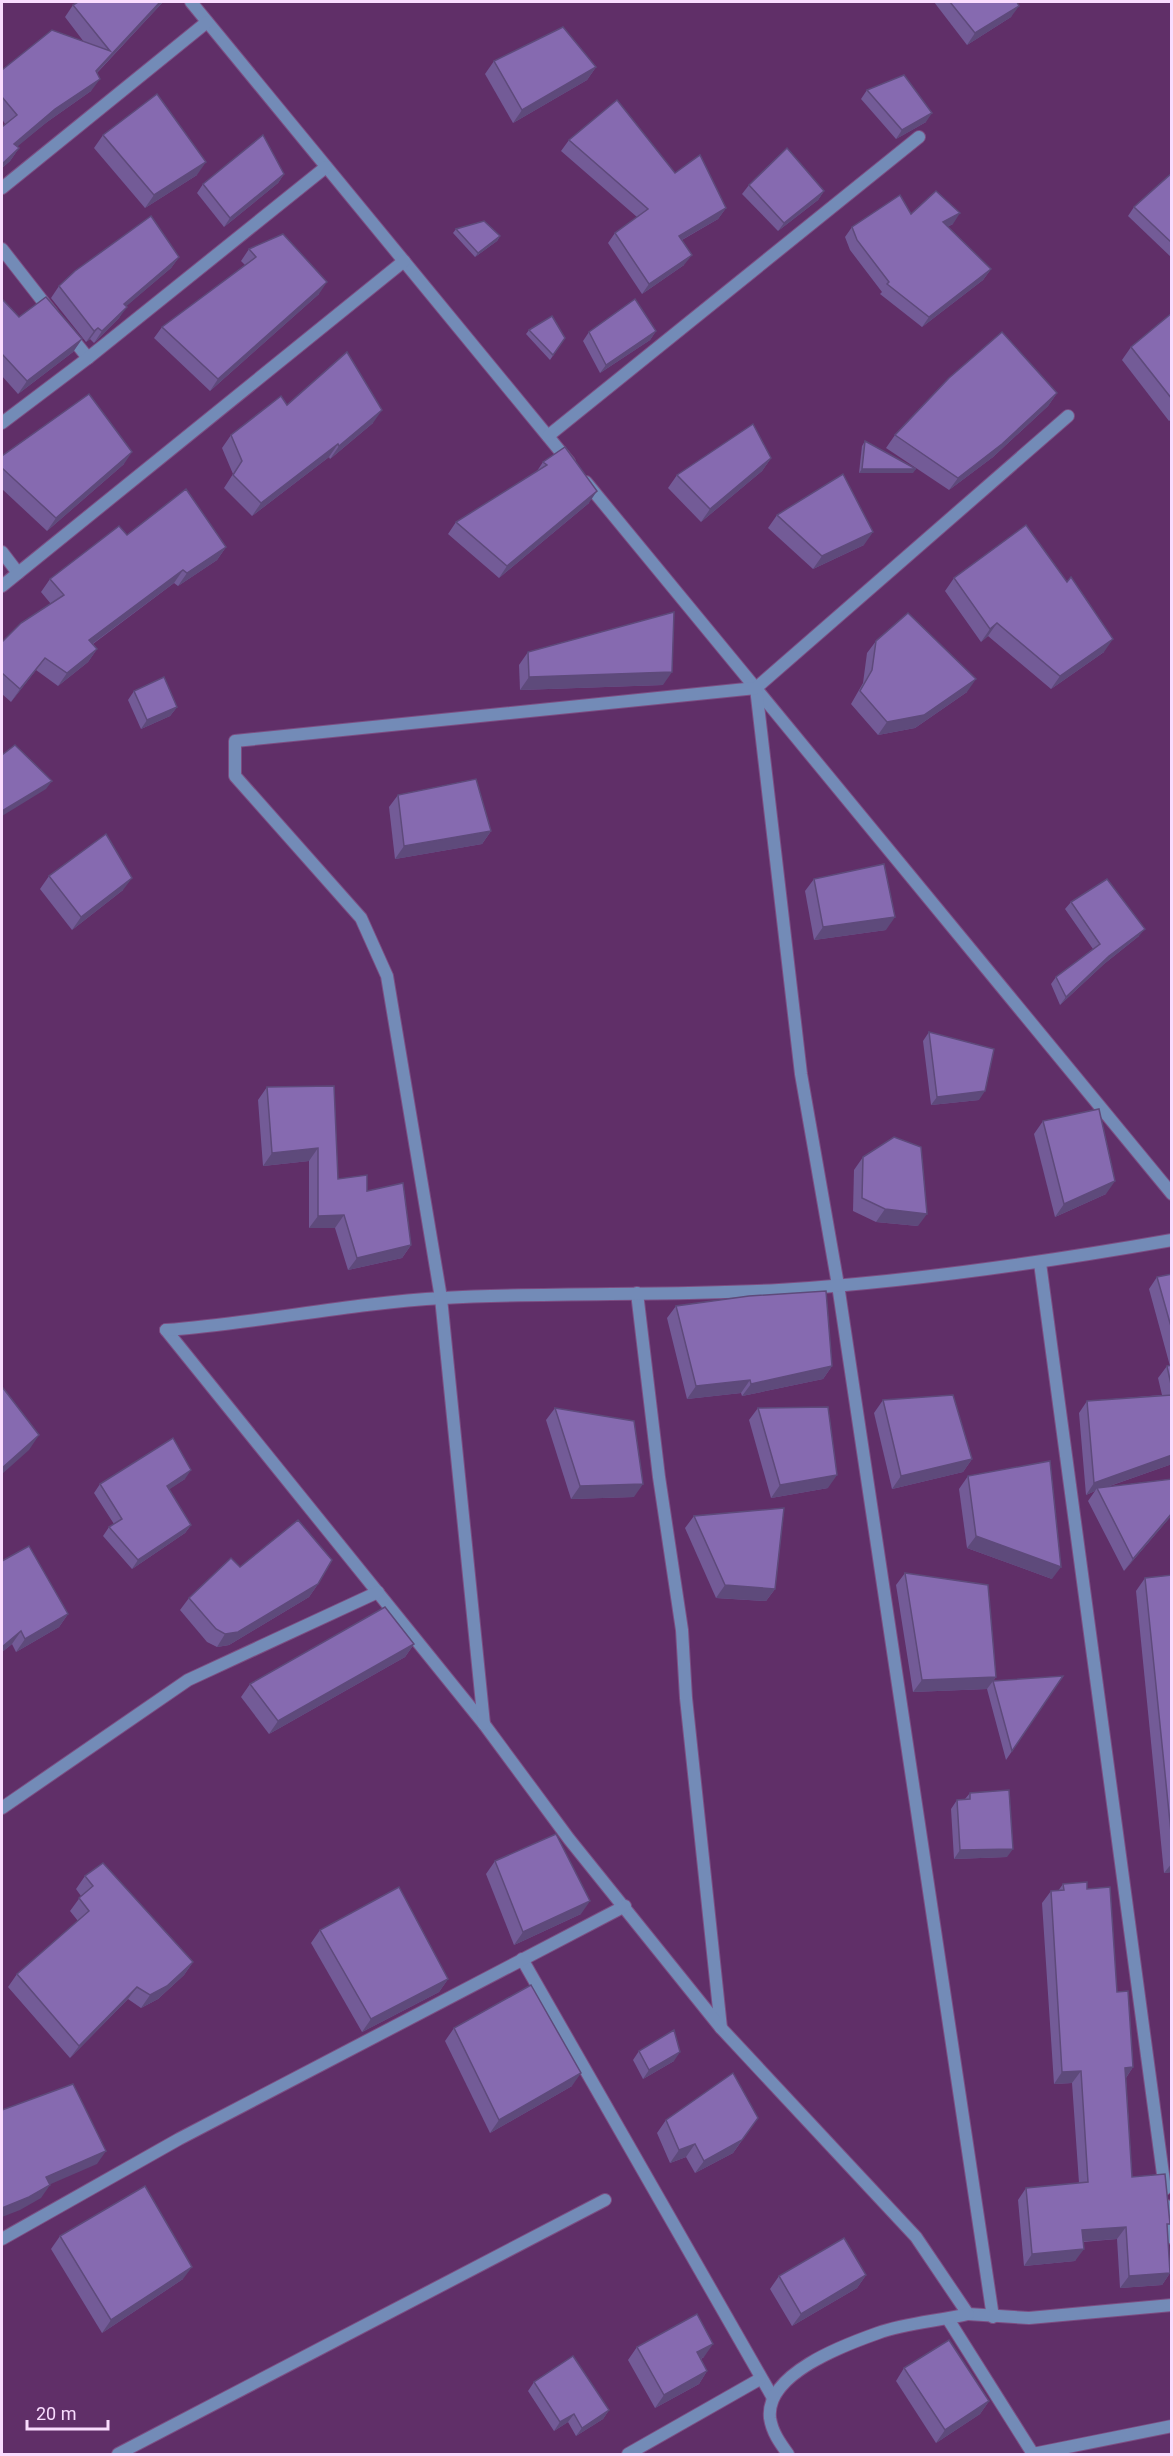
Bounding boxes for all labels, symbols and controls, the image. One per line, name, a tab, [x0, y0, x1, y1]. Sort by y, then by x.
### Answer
scale bar	[27, 2393, 108, 2431]
text: 20 m	[36, 2403, 76, 2424]

